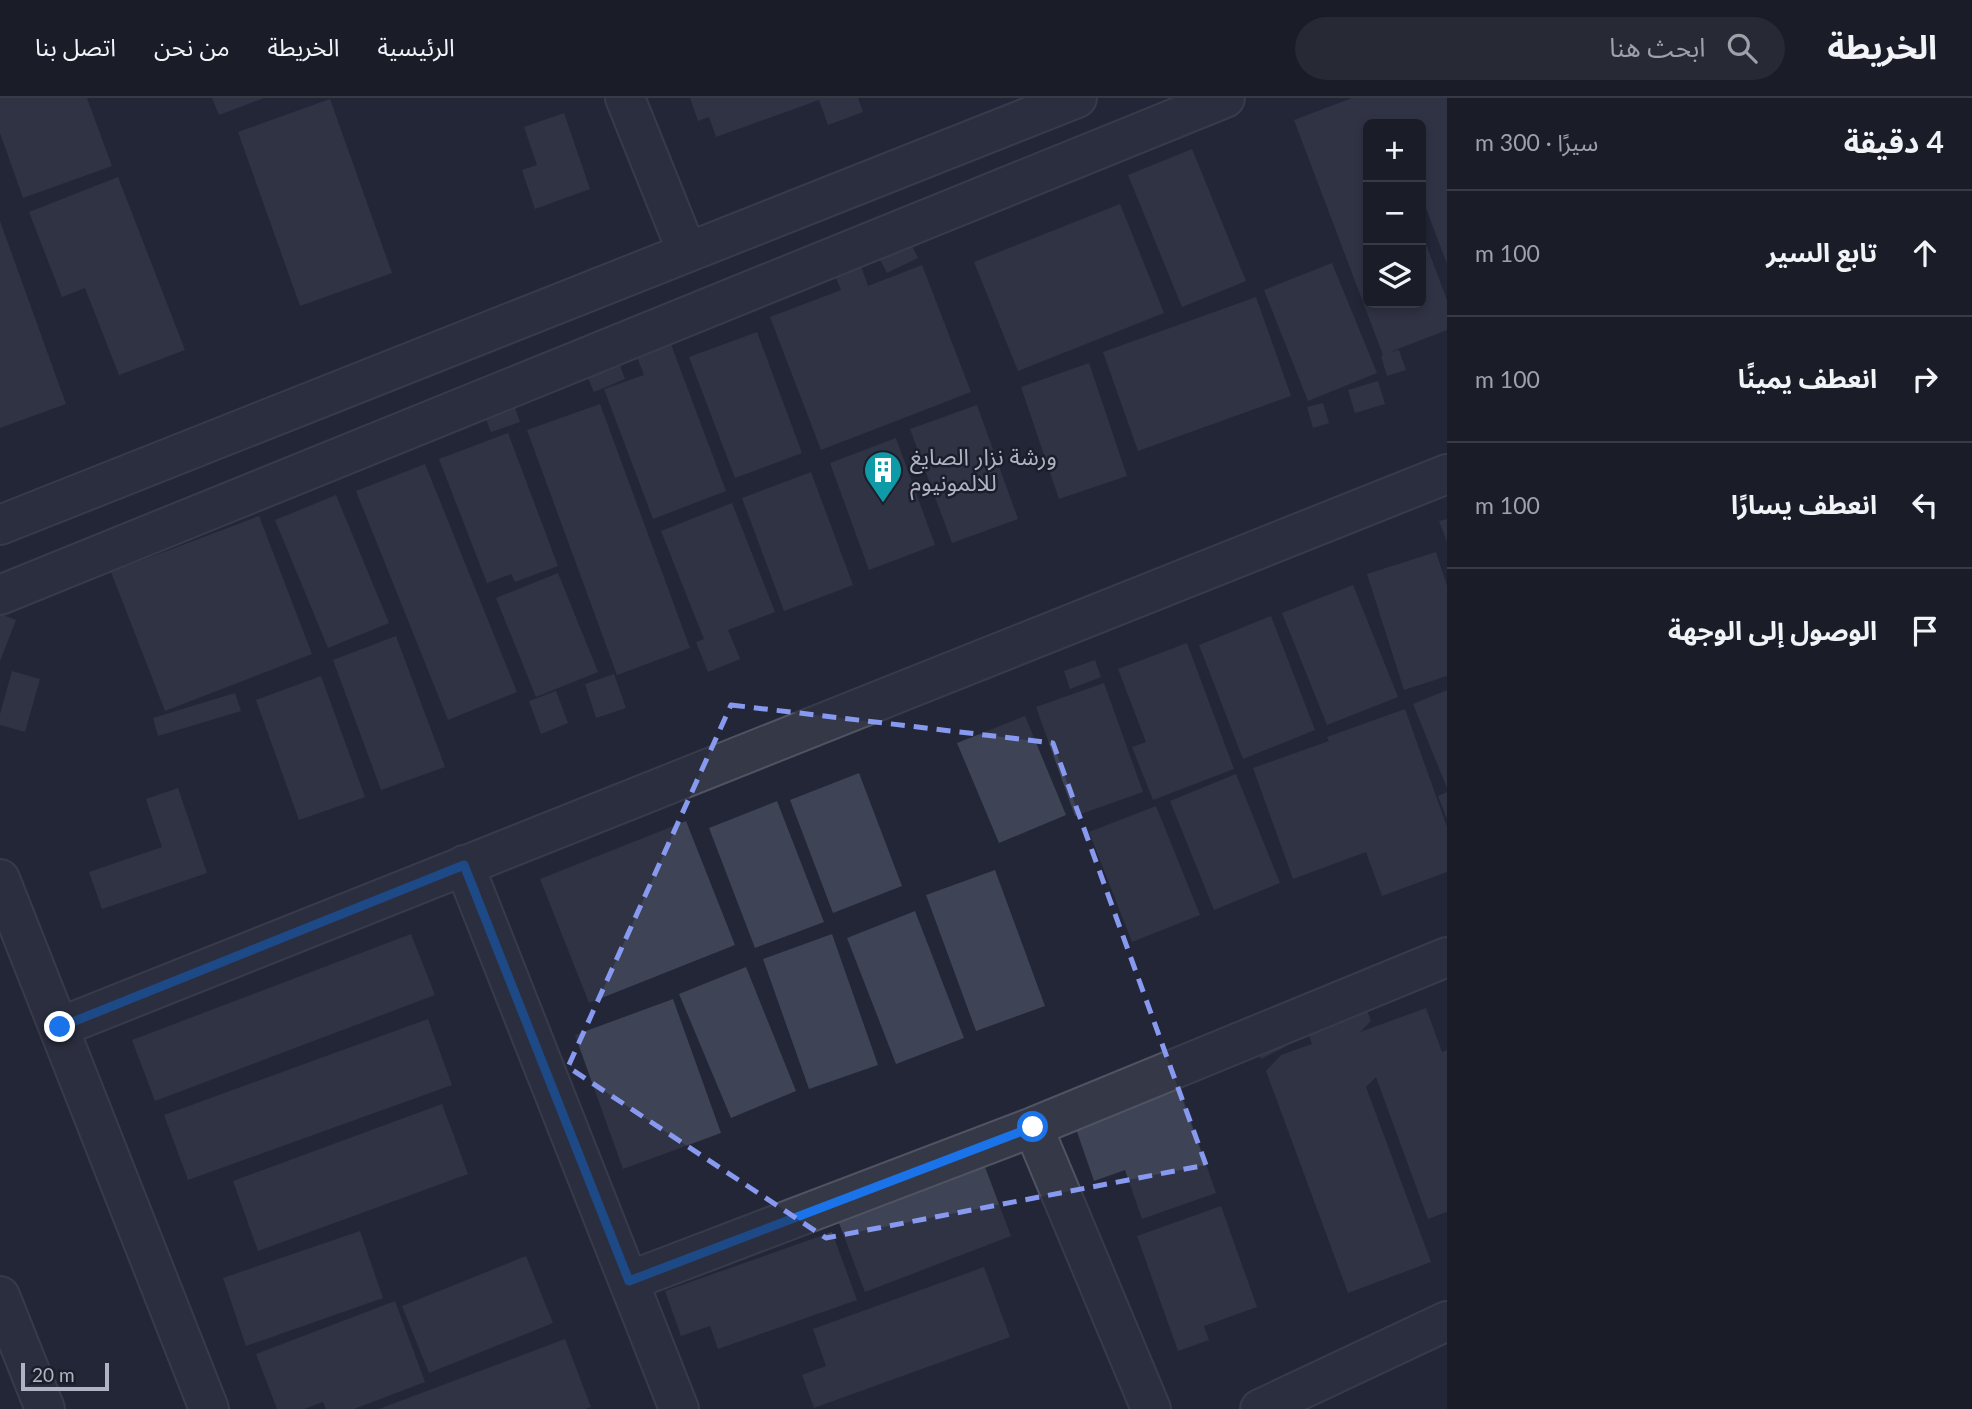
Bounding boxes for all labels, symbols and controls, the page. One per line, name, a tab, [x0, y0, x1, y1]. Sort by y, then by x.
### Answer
search box	[1295, 17, 1785, 80]
text: الخريطة	[1827, 26, 1937, 66]
icon: search	[1723, 29, 1761, 67]
text: ابحث هنا	[1609, 31, 1705, 63]
text: اتصل بنا	[35, 32, 116, 61]
text: من نحن	[154, 32, 230, 61]
text: الخريطة	[268, 32, 339, 61]
text: الرئيسية	[377, 32, 455, 61]
map controls	[1363, 119, 1426, 308]
button: +	[1363, 119, 1426, 182]
text: 4 دقيقة	[1844, 123, 1944, 159]
text: سيرًا · 300 m	[1475, 128, 1598, 156]
button: −	[1363, 182, 1426, 245]
icon: ahead	[1906, 234, 1944, 272]
text: تابع السير	[1766, 236, 1877, 268]
text: 100 m	[1475, 239, 1540, 267]
button: layers	[1363, 245, 1426, 308]
icon: right	[1906, 360, 1944, 398]
text: انعطف يمينًا	[1738, 362, 1877, 394]
text: 100 m	[1475, 365, 1540, 393]
place label: ورشة نزار الصايغ للالمونيوم	[910, 442, 1057, 501]
building icon: ورشة نزار الصايغ للالمونيوم	[862, 449, 904, 504]
icon: left	[1906, 486, 1944, 524]
text: انعطف يسارًا	[1731, 488, 1877, 520]
text: 100 m	[1475, 491, 1540, 519]
icon: arrive	[1906, 612, 1944, 650]
text: الوصول إلى الوجهة	[1668, 614, 1877, 646]
route end	[44, 1011, 75, 1042]
route start	[1017, 1111, 1048, 1142]
scale bar	[21, 1360, 108, 1392]
text: 20 m	[32, 1363, 75, 1386]

